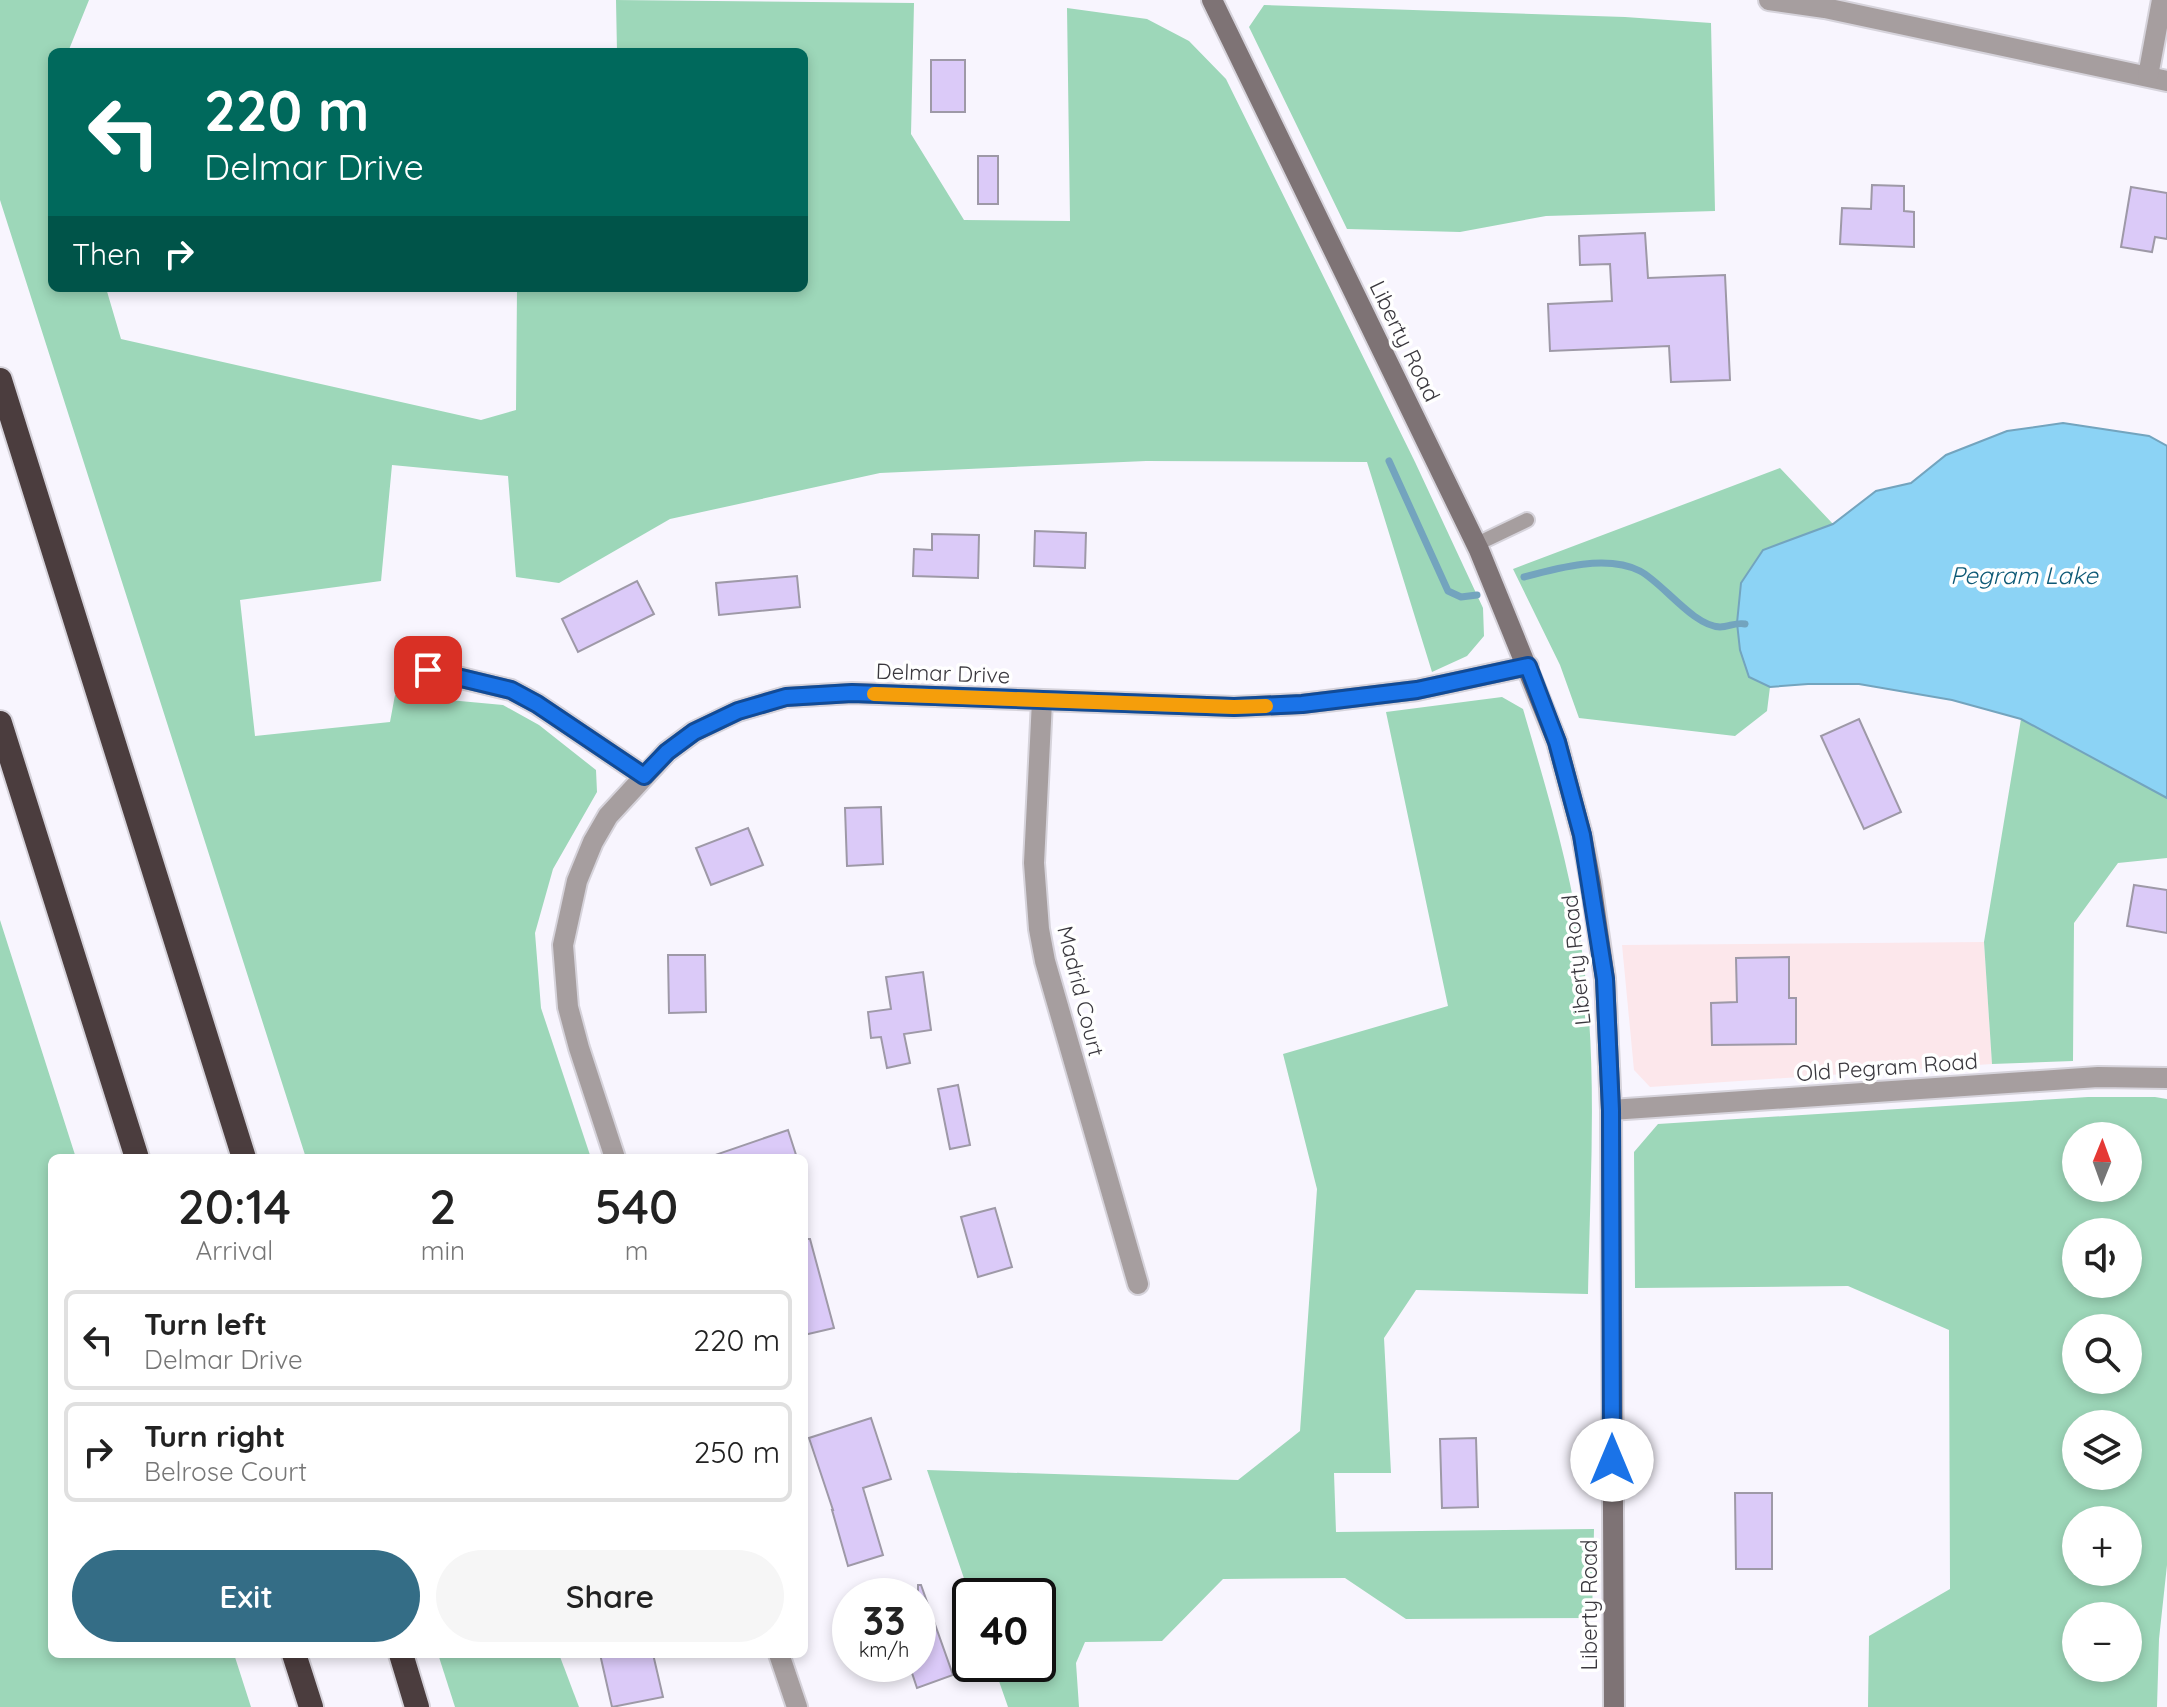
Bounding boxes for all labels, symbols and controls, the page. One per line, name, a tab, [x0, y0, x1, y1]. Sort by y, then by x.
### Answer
text: 220 m	[204, 75, 369, 145]
icon: left	[72, 80, 176, 184]
text: Delmar Drive	[204, 144, 424, 189]
icon: right	[157, 232, 201, 276]
text: Then	[72, 235, 141, 273]
street label: Liberty Road	[1364, 276, 1446, 406]
water label: Pegram Lake	[1950, 560, 2099, 590]
pin	[394, 636, 462, 704]
icon: arrive	[406, 648, 450, 692]
street label: Delmar Drive	[875, 657, 1011, 689]
street label: Liberty Road	[1555, 893, 1597, 1027]
street label: Madrid Court	[1051, 923, 1111, 1059]
street label: Old Pegram Road	[1795, 1047, 1979, 1087]
north arrow	[2062, 1122, 2142, 1202]
map controls	[2062, 1122, 2142, 1682]
text: 20:14	[178, 1176, 291, 1236]
text: 2	[429, 1176, 456, 1236]
text: 540	[595, 1176, 678, 1236]
button: sound	[2062, 1218, 2142, 1298]
text: Arrival	[195, 1234, 273, 1267]
text: min	[421, 1234, 465, 1267]
text: m	[625, 1234, 648, 1267]
text: Turn left	[144, 1305, 267, 1343]
button: search	[2062, 1314, 2142, 1394]
icon: left	[76, 1318, 120, 1362]
text: 220 m	[693, 1321, 780, 1359]
text: Delmar Drive	[144, 1343, 303, 1376]
button: layers	[2062, 1410, 2142, 1490]
text: Turn right	[144, 1417, 285, 1455]
position arrow	[1570, 1418, 1654, 1502]
icon: right	[76, 1430, 120, 1474]
text: 250 m	[694, 1433, 780, 1471]
text: Belrose Court	[144, 1455, 307, 1488]
button: +	[2062, 1506, 2142, 1586]
street label: Liberty Road	[1575, 1539, 1603, 1671]
button: Exit	[72, 1550, 420, 1642]
button: Share	[436, 1550, 784, 1642]
speed limit sign: 40	[952, 1578, 1056, 1682]
text: 33	[863, 1595, 905, 1645]
button: −	[2062, 1602, 2142, 1682]
text: km/h	[859, 1637, 909, 1662]

